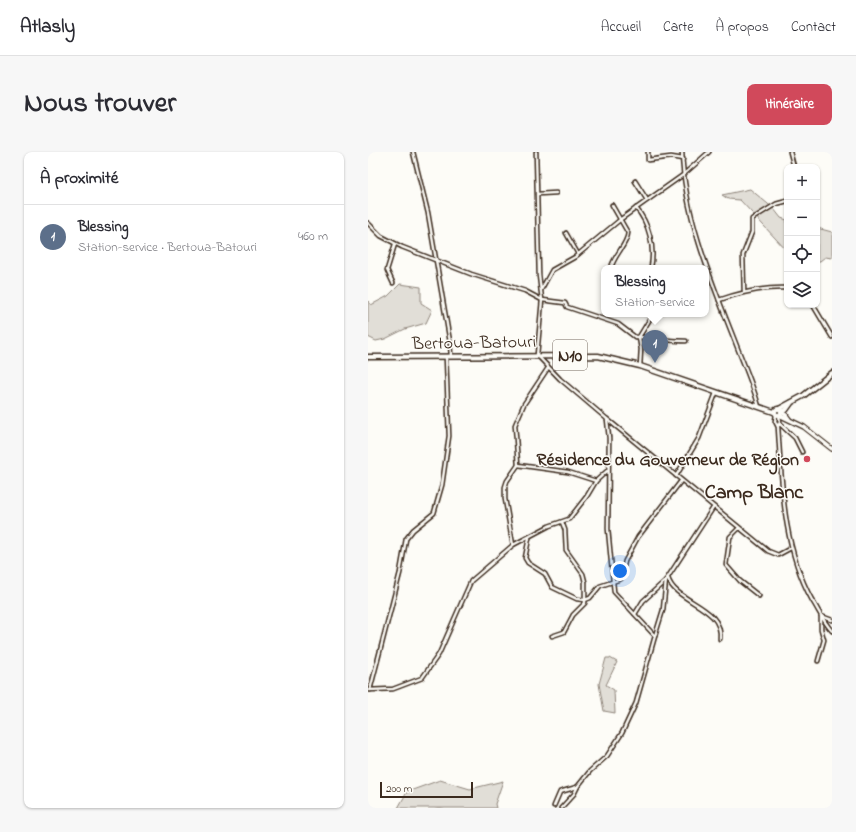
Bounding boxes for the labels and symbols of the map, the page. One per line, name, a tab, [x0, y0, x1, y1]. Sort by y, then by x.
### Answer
street label: Bertoua-Batouri	[411, 330, 536, 358]
pin: 1	[642, 330, 668, 363]
road number: N10	[553, 340, 587, 370]
place label: Résidence du Gouverneur de Région	[537, 448, 799, 475]
marker: Résidence du Gouverneur de Région	[802, 454, 812, 464]
district label: Camp Blanc	[705, 479, 804, 508]
your location	[610, 561, 630, 581]
scale bar	[380, 780, 473, 799]

